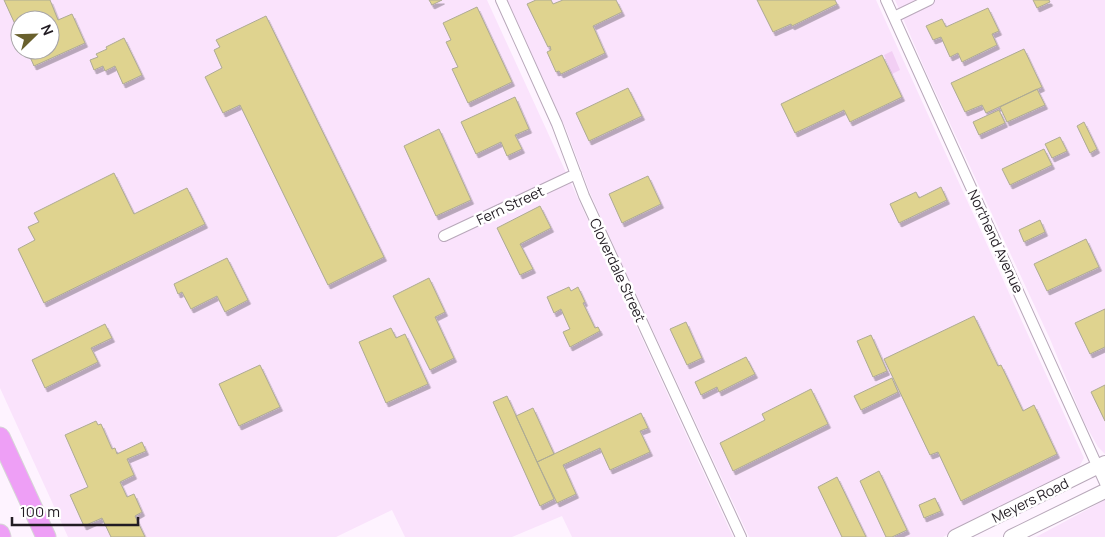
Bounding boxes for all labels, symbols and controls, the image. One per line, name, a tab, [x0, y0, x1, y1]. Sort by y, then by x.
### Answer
north arrow	[10, 10, 60, 60]
text: N	[37, 21, 58, 38]
street label: Fern Street	[473, 181, 547, 229]
street label: Northend Avenue	[964, 186, 1028, 296]
street label: Cloverdale Street	[586, 215, 651, 325]
street label: Meyers Road	[988, 473, 1072, 527]
scale bar	[12, 494, 139, 526]
text: 100 m	[20, 501, 60, 522]

